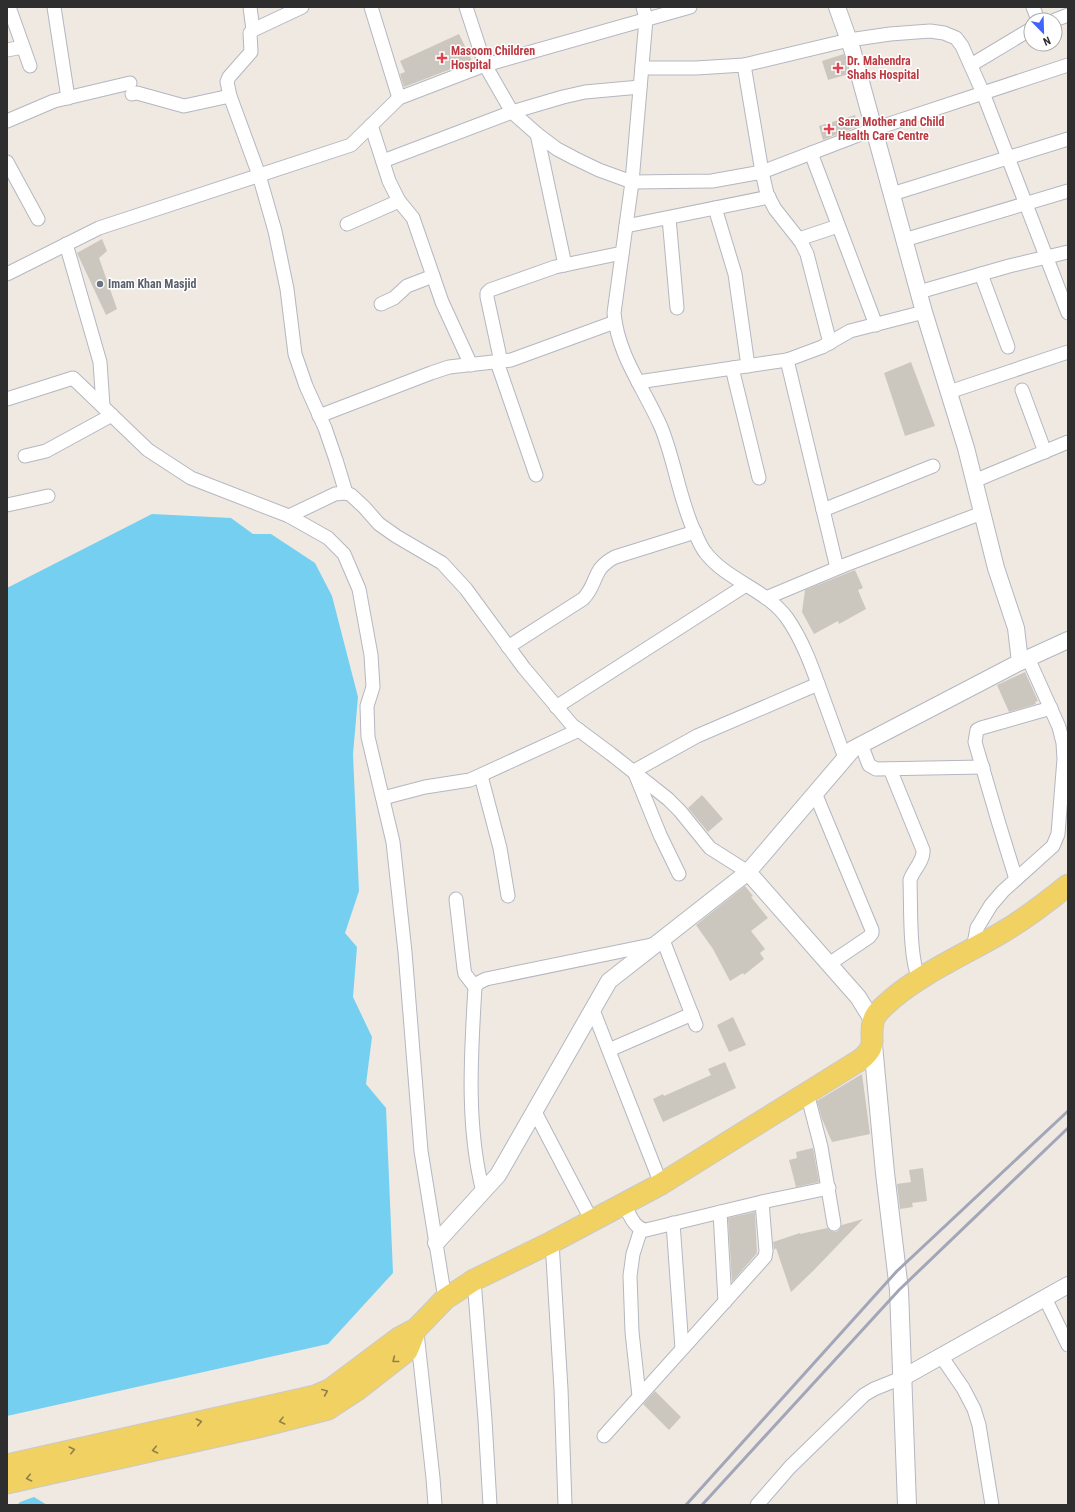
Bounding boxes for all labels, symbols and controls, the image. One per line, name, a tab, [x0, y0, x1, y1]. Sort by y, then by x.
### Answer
north arrow	[1023, 12, 1063, 52]
text: N	[1041, 33, 1052, 48]
place label: Masoom Children Hospital	[451, 44, 535, 72]
marker: Masoom Children Hospital	[436, 52, 448, 64]
place label: Dr. Mahendra Shahs Hospital	[847, 54, 919, 82]
marker: Dr. Mahendra Shahs Hospital	[832, 62, 844, 74]
place label: Sara Mother and Child Health Care Centre	[838, 115, 945, 143]
marker: Sara Mother and Child Health Care Centre	[823, 123, 835, 135]
place label: Imam Khan Masjid	[108, 277, 197, 291]
marker: Imam Khan Masjid	[95, 279, 105, 289]
one-way arrow	[392, 1356, 399, 1363]
one-way arrow	[322, 1388, 329, 1396]
one-way arrow	[279, 1416, 286, 1425]
one-way arrow	[196, 1418, 202, 1426]
one-way arrow	[152, 1445, 159, 1453]
one-way arrow	[68, 1446, 75, 1455]
one-way arrow	[25, 1473, 32, 1481]

